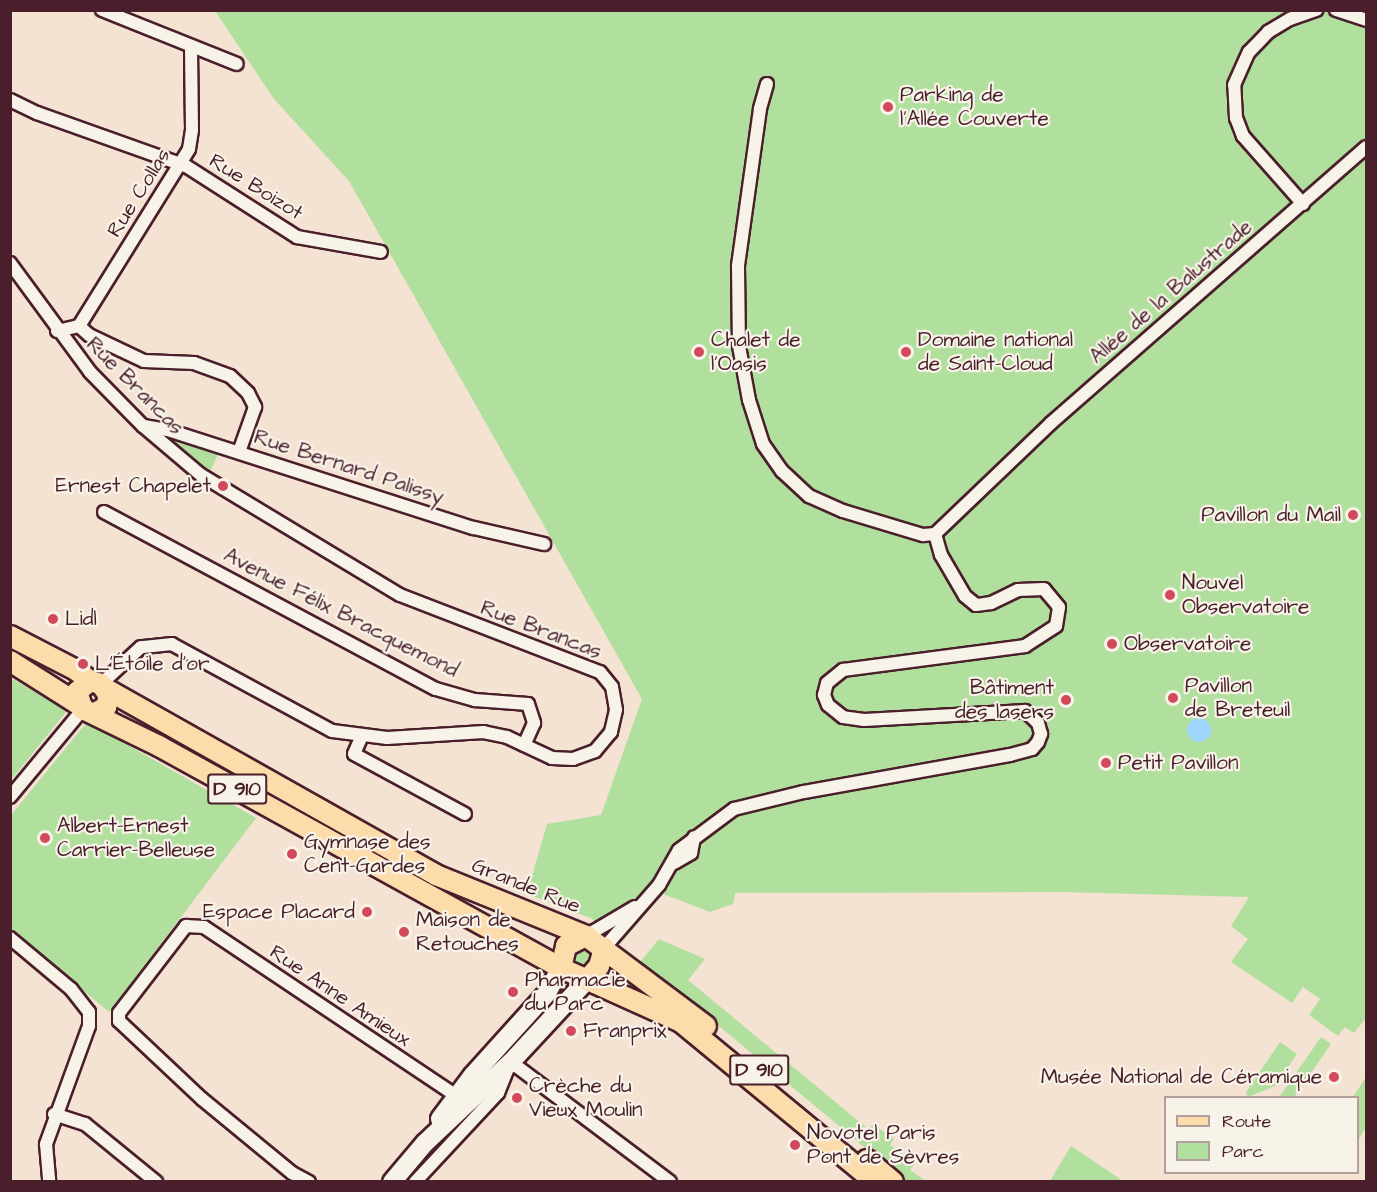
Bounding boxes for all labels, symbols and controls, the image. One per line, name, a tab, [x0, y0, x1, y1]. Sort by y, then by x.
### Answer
place label: Parking de l'Allée Couverte	[900, 82, 1049, 132]
marker: Parking de l'Allée Couverte	[881, 100, 895, 114]
street label: Rue Collas	[102, 144, 176, 242]
street label: Rue Boizot	[204, 148, 308, 226]
street label: Allée de la Balustrade	[1085, 215, 1257, 369]
place label: Chalet de l'Oasis	[711, 327, 801, 377]
place label: Domaine national de Saint-Cloud	[918, 327, 1073, 377]
street label: Rue Brancas	[81, 332, 189, 440]
marker: Chalet de l'Oasis	[692, 345, 706, 359]
marker: Domaine national de Saint-Cloud	[899, 345, 913, 359]
street label: Rue Bernard Palissy	[251, 424, 447, 510]
place label: Ernest Chapelet	[56, 473, 211, 499]
marker: Ernest Chapelet	[216, 479, 230, 493]
place label: Pavillon du Mail	[1201, 502, 1341, 528]
marker: Pavillon du Mail	[1346, 508, 1360, 522]
street label: Avenue Félix Bracquemond	[219, 543, 463, 683]
place label: Nouvel Observatoire	[1182, 570, 1309, 620]
marker: Nouvel Observatoire	[1163, 588, 1177, 602]
street label: Rue Brancas	[477, 595, 605, 665]
place label: Lidl	[65, 606, 97, 632]
marker: Lidl	[46, 612, 60, 626]
place label: Observatoire	[1124, 631, 1251, 657]
marker: Observatoire	[1105, 637, 1119, 651]
place label: L'Étoile d'or	[95, 651, 209, 677]
marker: L'Étoile d'or	[76, 657, 90, 671]
place label: Pavillon de Breteuil	[1185, 673, 1290, 723]
place label: Bâtiment des lasers	[955, 675, 1054, 725]
marker: Pavillon de Breteuil	[1166, 691, 1180, 705]
marker: Bâtiment des lasers	[1059, 693, 1073, 707]
place label: Petit Pavillon	[1118, 750, 1238, 776]
marker: Petit Pavillon	[1099, 756, 1113, 770]
road number: D 910	[207, 772, 267, 806]
place label: Albert-Ernest Carrier-Belleuse	[57, 813, 215, 863]
place label: Gymnase des Cent-Gardes	[304, 829, 431, 879]
marker: Albert-Ernest Carrier-Belleuse	[38, 831, 52, 845]
marker: Gymnase des Cent-Gardes	[285, 847, 299, 861]
street label: Grande Rue	[468, 853, 584, 919]
place label: Espace Placard	[203, 899, 355, 925]
marker: Espace Placard	[360, 905, 374, 919]
place label: Maison de Retouches	[416, 907, 519, 957]
marker: Maison de Retouches	[397, 925, 411, 939]
street label: Rue Anne Amieux	[265, 940, 415, 1052]
place label: Pharmacie du Parc	[525, 967, 626, 1017]
marker: Pharmacie du Parc	[506, 985, 520, 999]
place label: Franprix	[583, 1018, 667, 1044]
marker: Franprix	[564, 1024, 578, 1038]
road number: D 910	[729, 1053, 789, 1087]
place label: Musée National de Céramique	[1041, 1064, 1322, 1090]
marker: Musée National de Céramique	[1327, 1070, 1341, 1084]
place label: Crèche du Vieux Moulin	[529, 1073, 642, 1123]
marker: Crèche du Vieux Moulin	[510, 1091, 524, 1105]
legend	[1164, 1096, 1359, 1174]
text: Route	[1222, 1109, 1271, 1134]
place label: Novotel Paris Pont de Sèvres	[807, 1120, 959, 1170]
marker: Novotel Paris Pont de Sèvres	[788, 1138, 802, 1152]
text: Parc	[1222, 1139, 1264, 1164]

